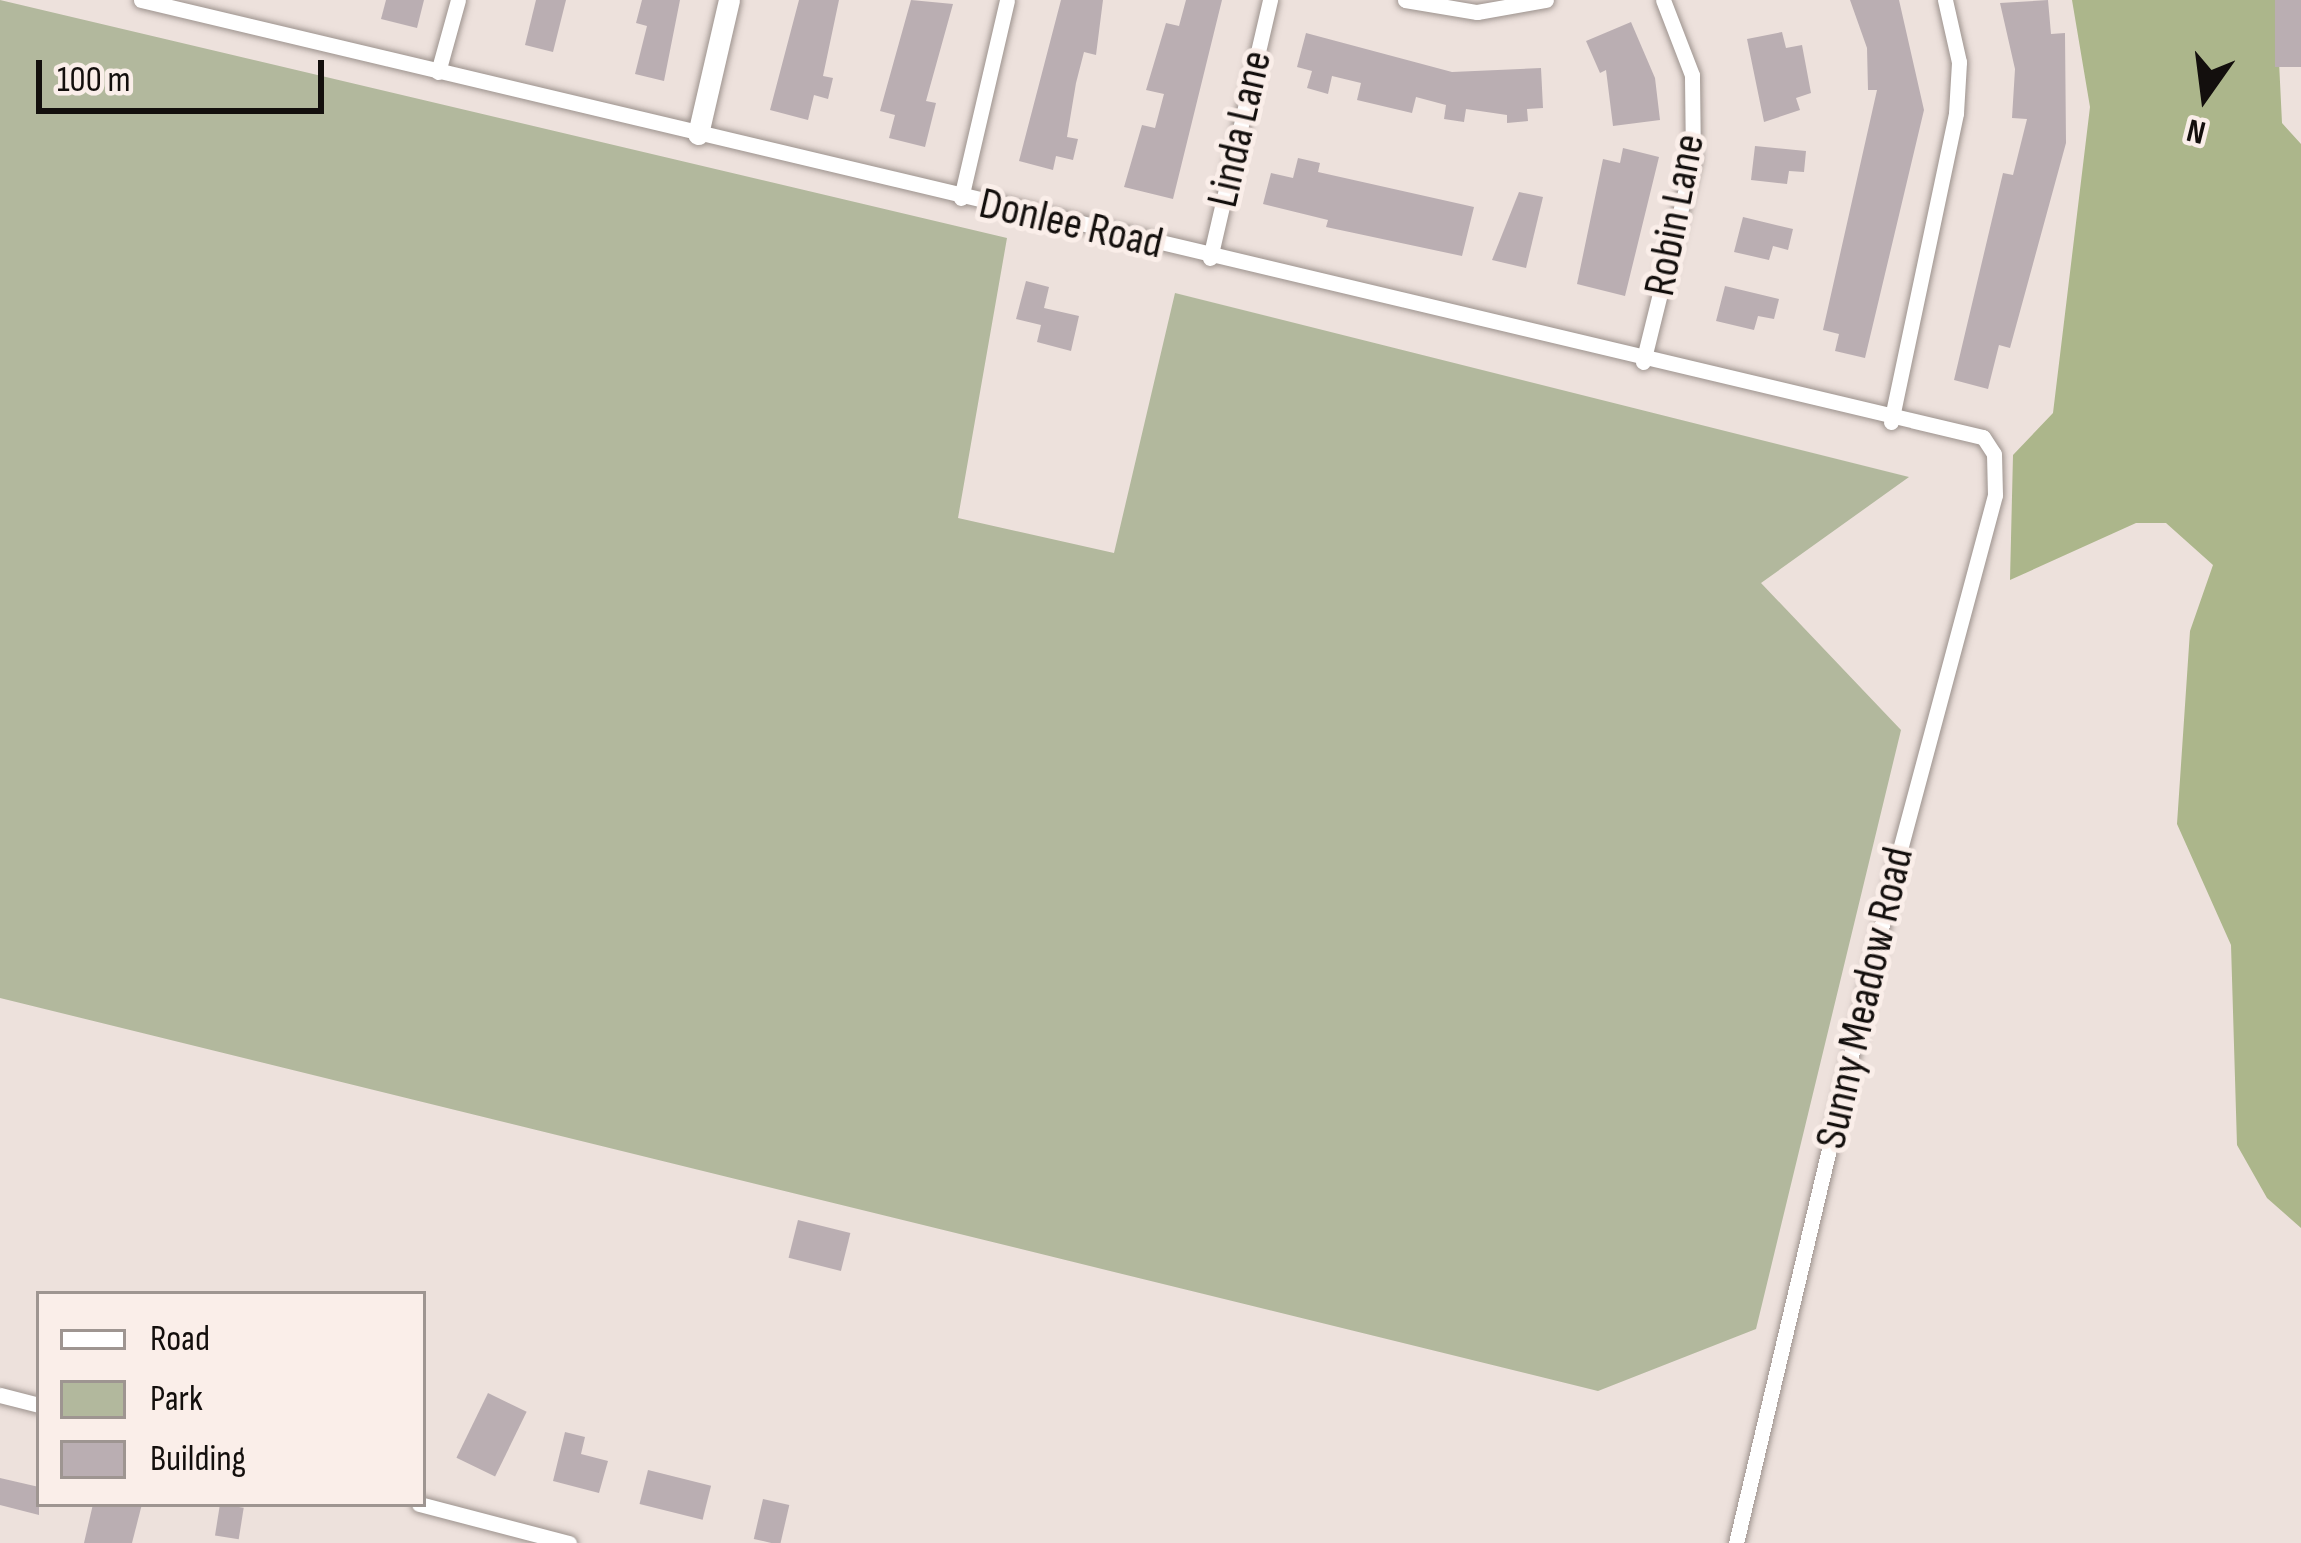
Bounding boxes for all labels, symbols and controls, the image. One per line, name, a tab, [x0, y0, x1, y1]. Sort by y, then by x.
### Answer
scale bar	[42, 36, 330, 110]
north arrow	[2145, 36, 2265, 156]
street label: Linda Lane	[1196, 46, 1284, 212]
text: 100 m	[57, 59, 131, 102]
text: N	[2183, 109, 2210, 152]
street label: Robin Lane	[1633, 129, 1717, 301]
street label: Donlee Road	[974, 177, 1168, 271]
street label: Sunny Meadow Road	[1804, 842, 1926, 1154]
legend	[36, 1291, 426, 1507]
text: Road	[150, 1318, 210, 1361]
text: Park	[150, 1378, 203, 1421]
text: Building	[150, 1438, 246, 1481]

